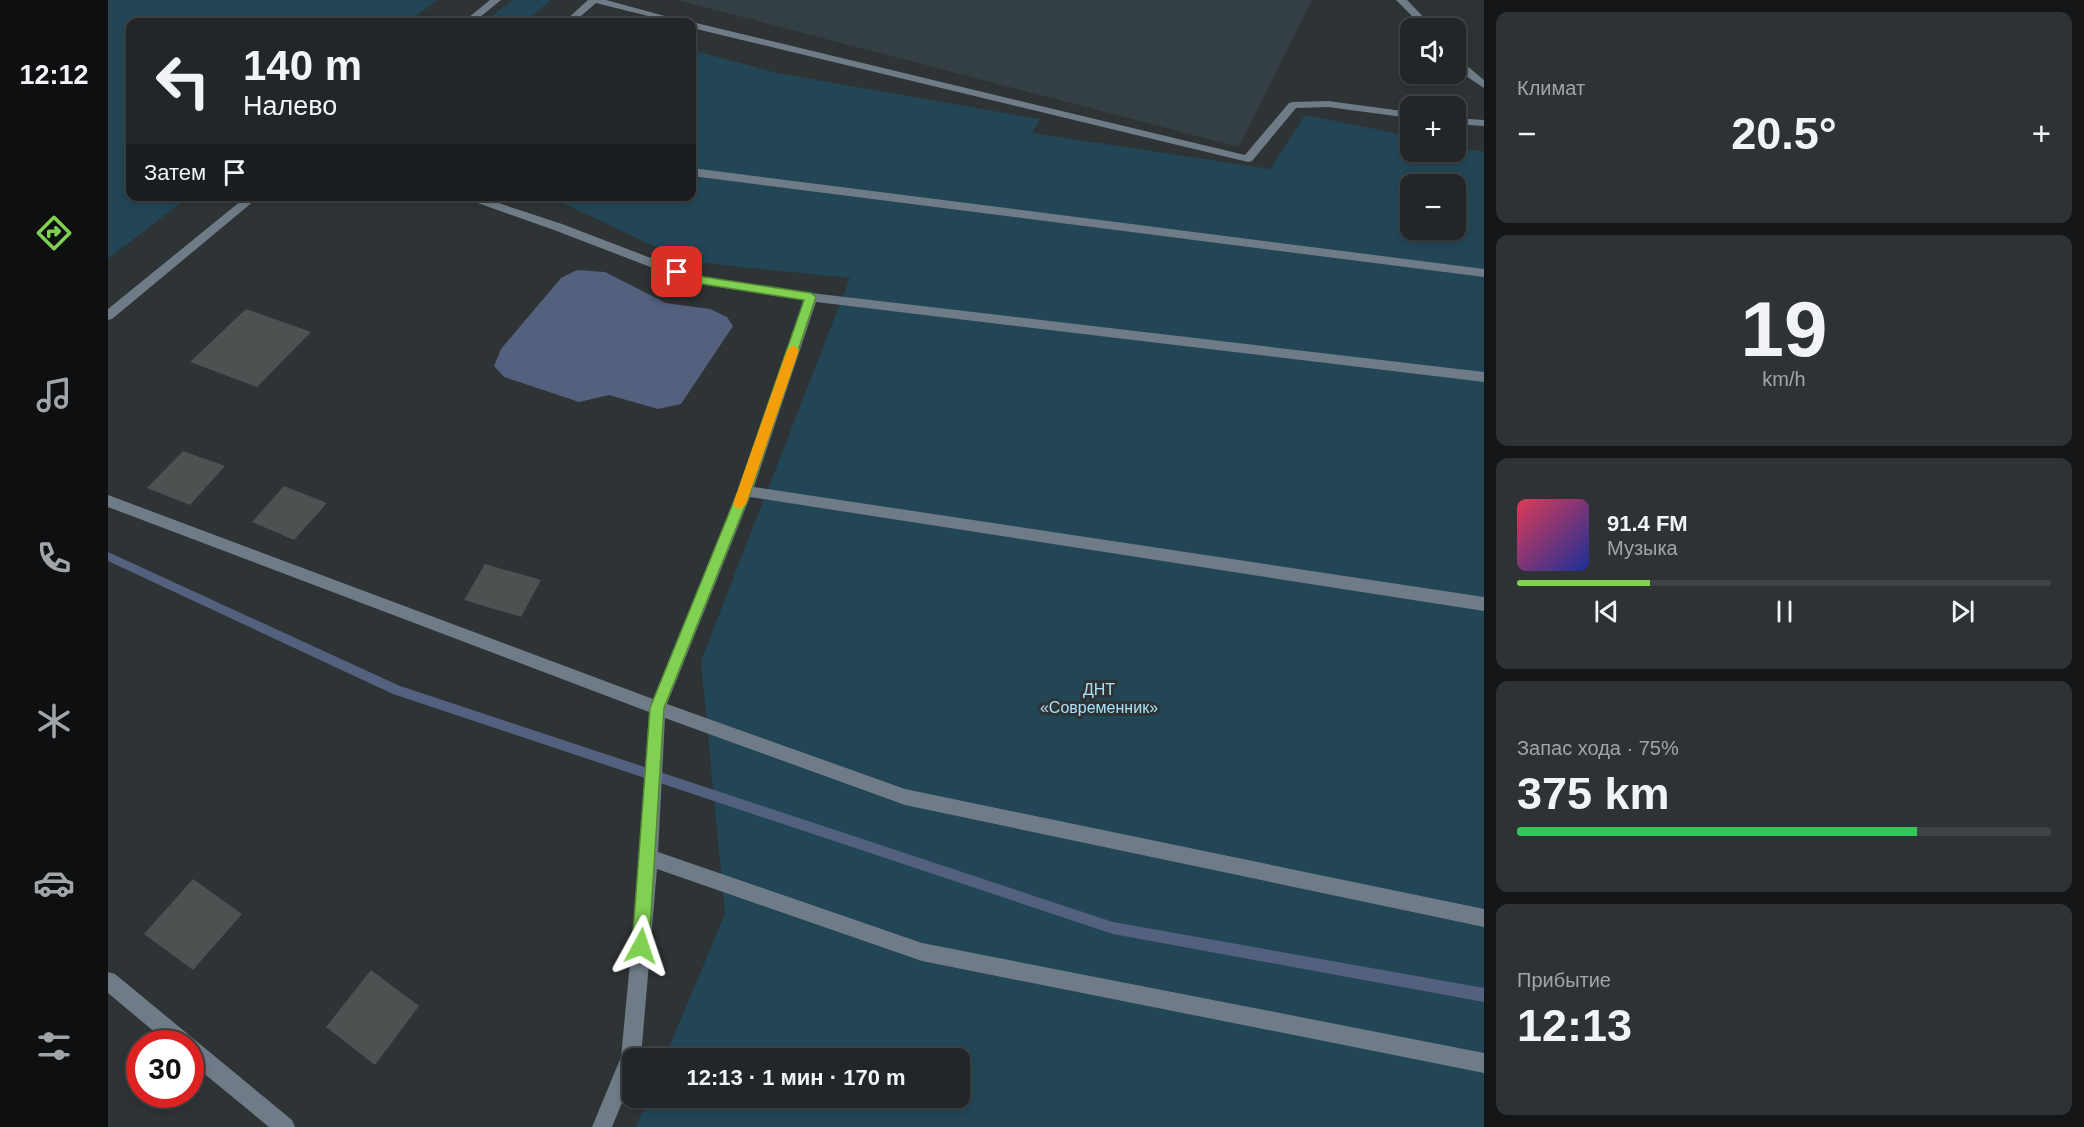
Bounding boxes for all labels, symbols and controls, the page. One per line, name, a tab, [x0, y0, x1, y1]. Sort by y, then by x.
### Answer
map controls	[1400, 18, 1466, 240]
button: sound	[1400, 18, 1466, 84]
icon: left	[144, 42, 222, 120]
text: 140 m	[243, 42, 362, 89]
text: 12:12	[19, 60, 89, 90]
text: Климат	[1517, 77, 1585, 99]
text: Налево	[243, 91, 337, 121]
button: +	[1400, 96, 1466, 162]
text: 20.5°	[1731, 108, 1837, 159]
text: −	[1517, 115, 1536, 152]
text: +	[2032, 115, 2051, 152]
icon: arrive	[218, 156, 251, 189]
text: Затем	[144, 160, 206, 185]
button: −	[1400, 174, 1466, 240]
icon: directions	[33, 212, 75, 254]
pin	[651, 246, 702, 297]
icon: arrive	[660, 255, 693, 288]
text: 19	[1741, 285, 1827, 373]
text: km/h	[1762, 368, 1806, 390]
icon: music	[33, 374, 75, 416]
text: 91.4 FM	[1607, 511, 1688, 536]
icon: phone	[33, 537, 75, 579]
text: Музыка	[1607, 537, 1678, 559]
icon: previous	[1590, 595, 1623, 628]
icon: pause	[1768, 595, 1801, 628]
icon: next	[1946, 595, 1979, 628]
park label: ДНТ «Современник»	[1040, 681, 1158, 716]
icon: climate	[33, 700, 75, 742]
text: Запас хода · 75%	[1517, 737, 1679, 759]
text: 375 km	[1517, 768, 1670, 819]
icon: car	[33, 862, 75, 904]
position arrow	[609, 914, 673, 978]
text: Прибытие	[1517, 969, 1611, 991]
text: 12:13	[1517, 1000, 1632, 1051]
icon: filters	[33, 1025, 75, 1067]
speed limit sign: 30	[126, 1030, 204, 1108]
text: 12:13 · 1 мин · 170 m	[686, 1065, 906, 1090]

